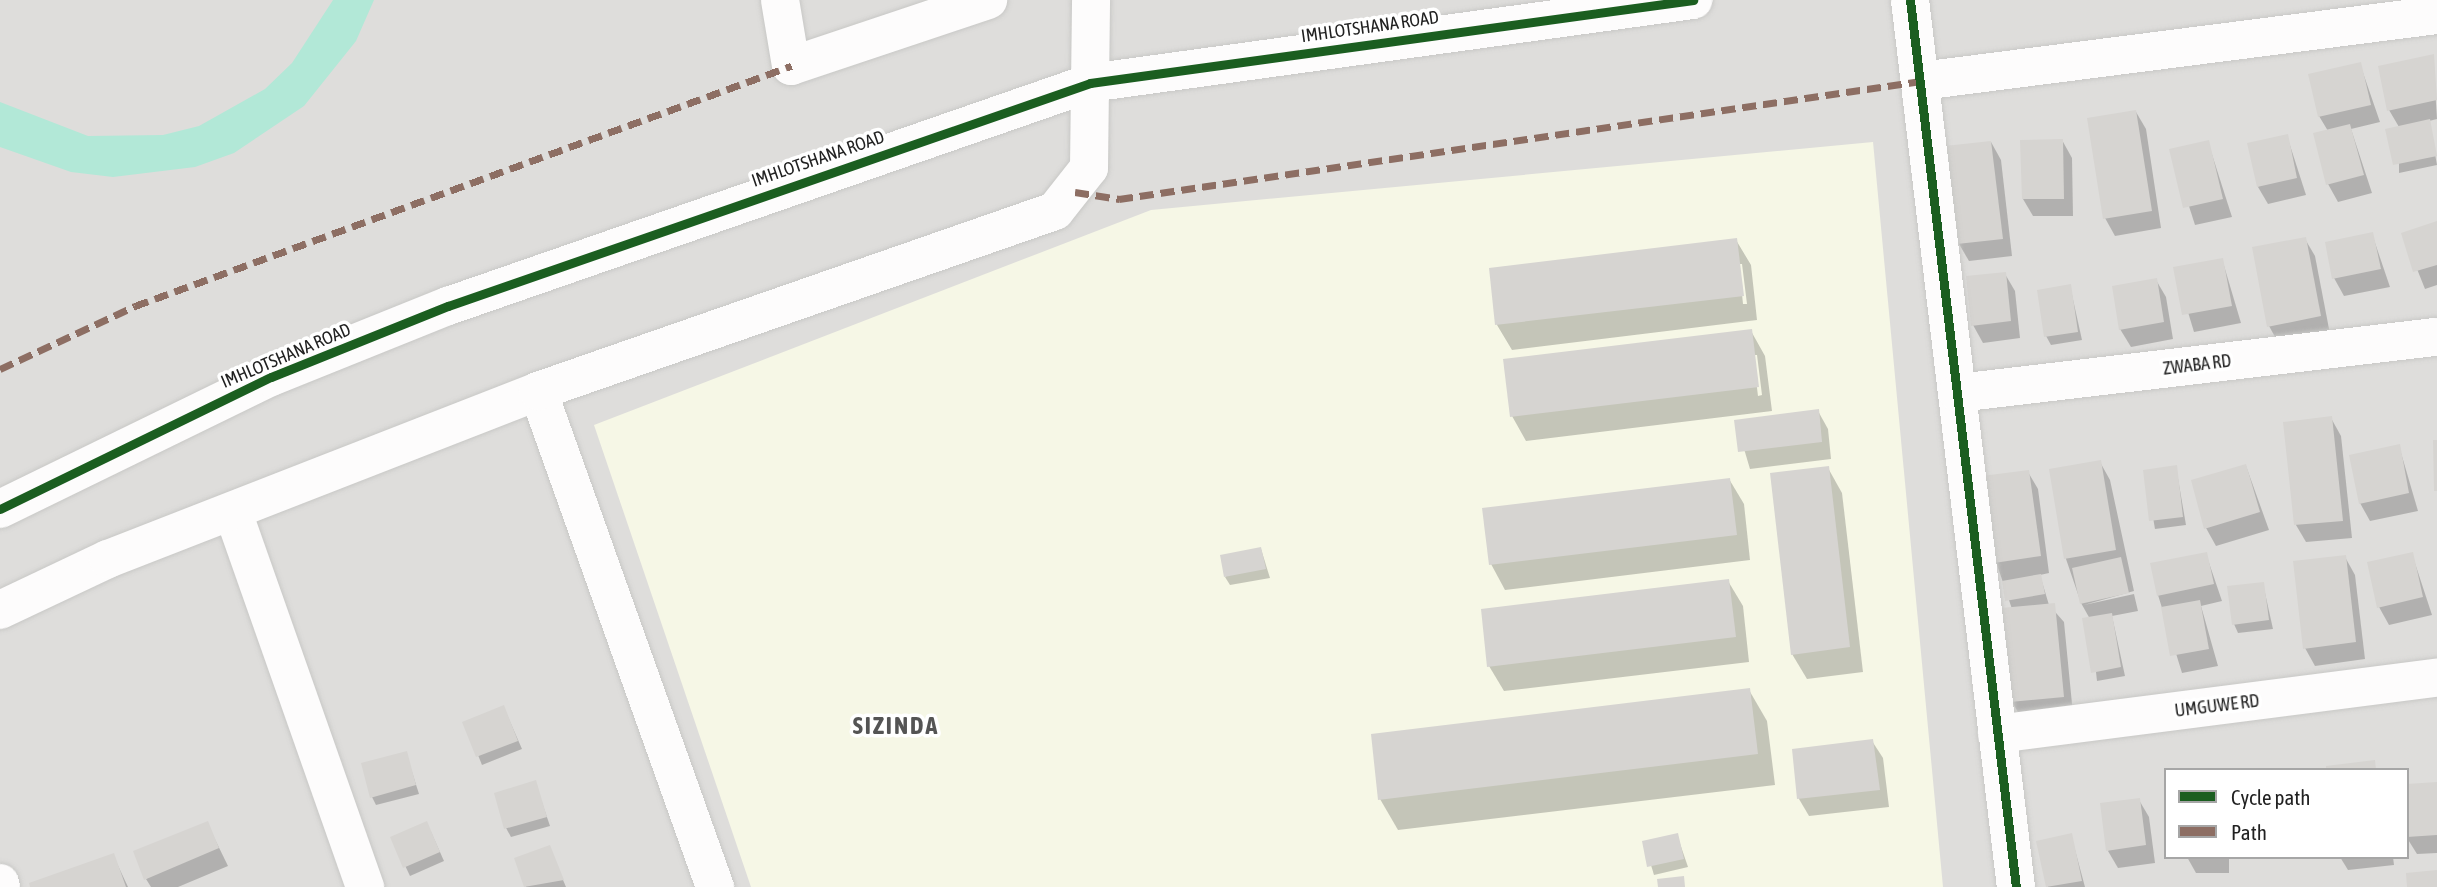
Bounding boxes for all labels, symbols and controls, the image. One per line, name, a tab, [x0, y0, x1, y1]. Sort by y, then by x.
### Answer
street label: IMHLOTSHANA ROAD	[1300, 7, 1440, 47]
street label: IMHLOTSHANA ROAD	[749, 126, 887, 192]
street label: IMHLOTSHANA ROAD	[218, 319, 354, 393]
street label: ZWABA RD	[2162, 350, 2232, 380]
street label: UMGUWE RD	[2173, 690, 2261, 722]
district label: SIZINDA	[854, 712, 938, 740]
legend	[2164, 768, 2409, 859]
text: Cycle path	[2231, 785, 2310, 809]
text: Path	[2231, 820, 2267, 844]

